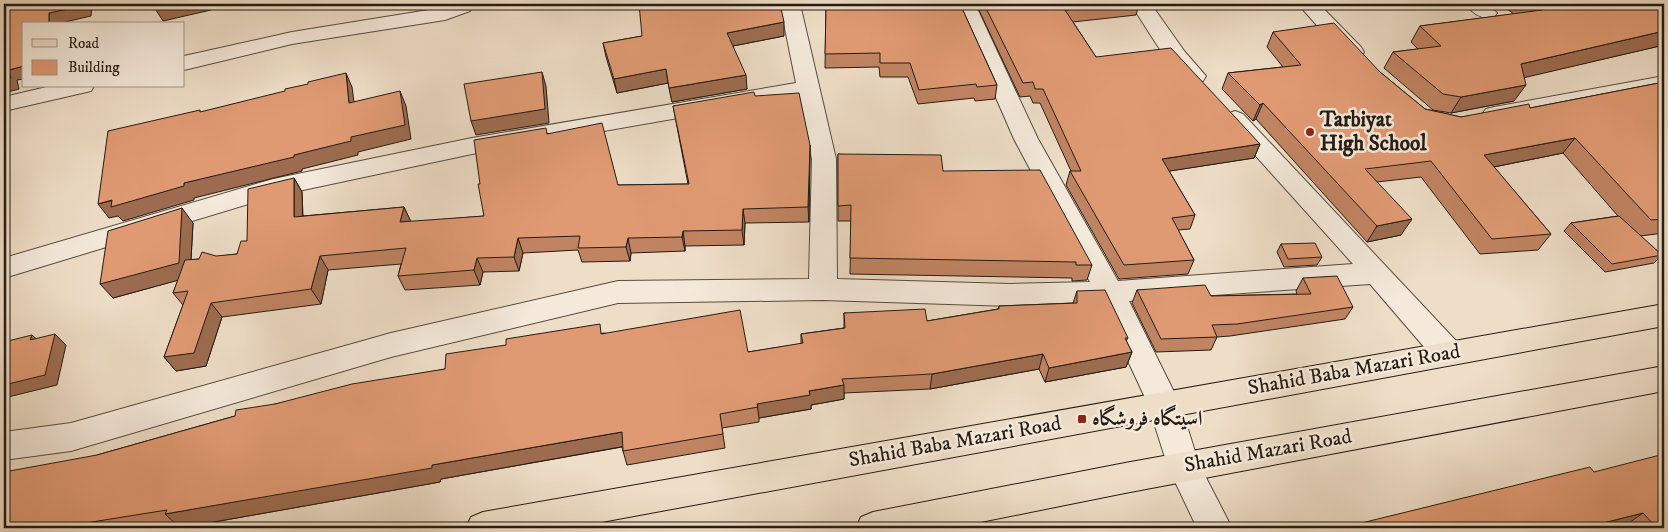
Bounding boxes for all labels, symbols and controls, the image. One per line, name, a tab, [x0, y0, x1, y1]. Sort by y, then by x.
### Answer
legend	[22, 22, 185, 88]
text: Road	[68, 34, 100, 53]
text: Building	[68, 58, 120, 77]
place label: Tarbiyat High School	[1319, 107, 1427, 157]
marker: Tarbiyat High School	[1304, 126, 1316, 138]
street label: Shahid Baba Mazari Road	[1246, 338, 1463, 401]
place label: اسیتگاه فروشگاه	[1092, 404, 1203, 432]
street label: Shahid Baba Mazari Road	[847, 410, 1064, 473]
marker: اسیتگاه فروشگاه	[1076, 413, 1088, 425]
street label: Shahid Mazari Road	[1182, 423, 1354, 479]

